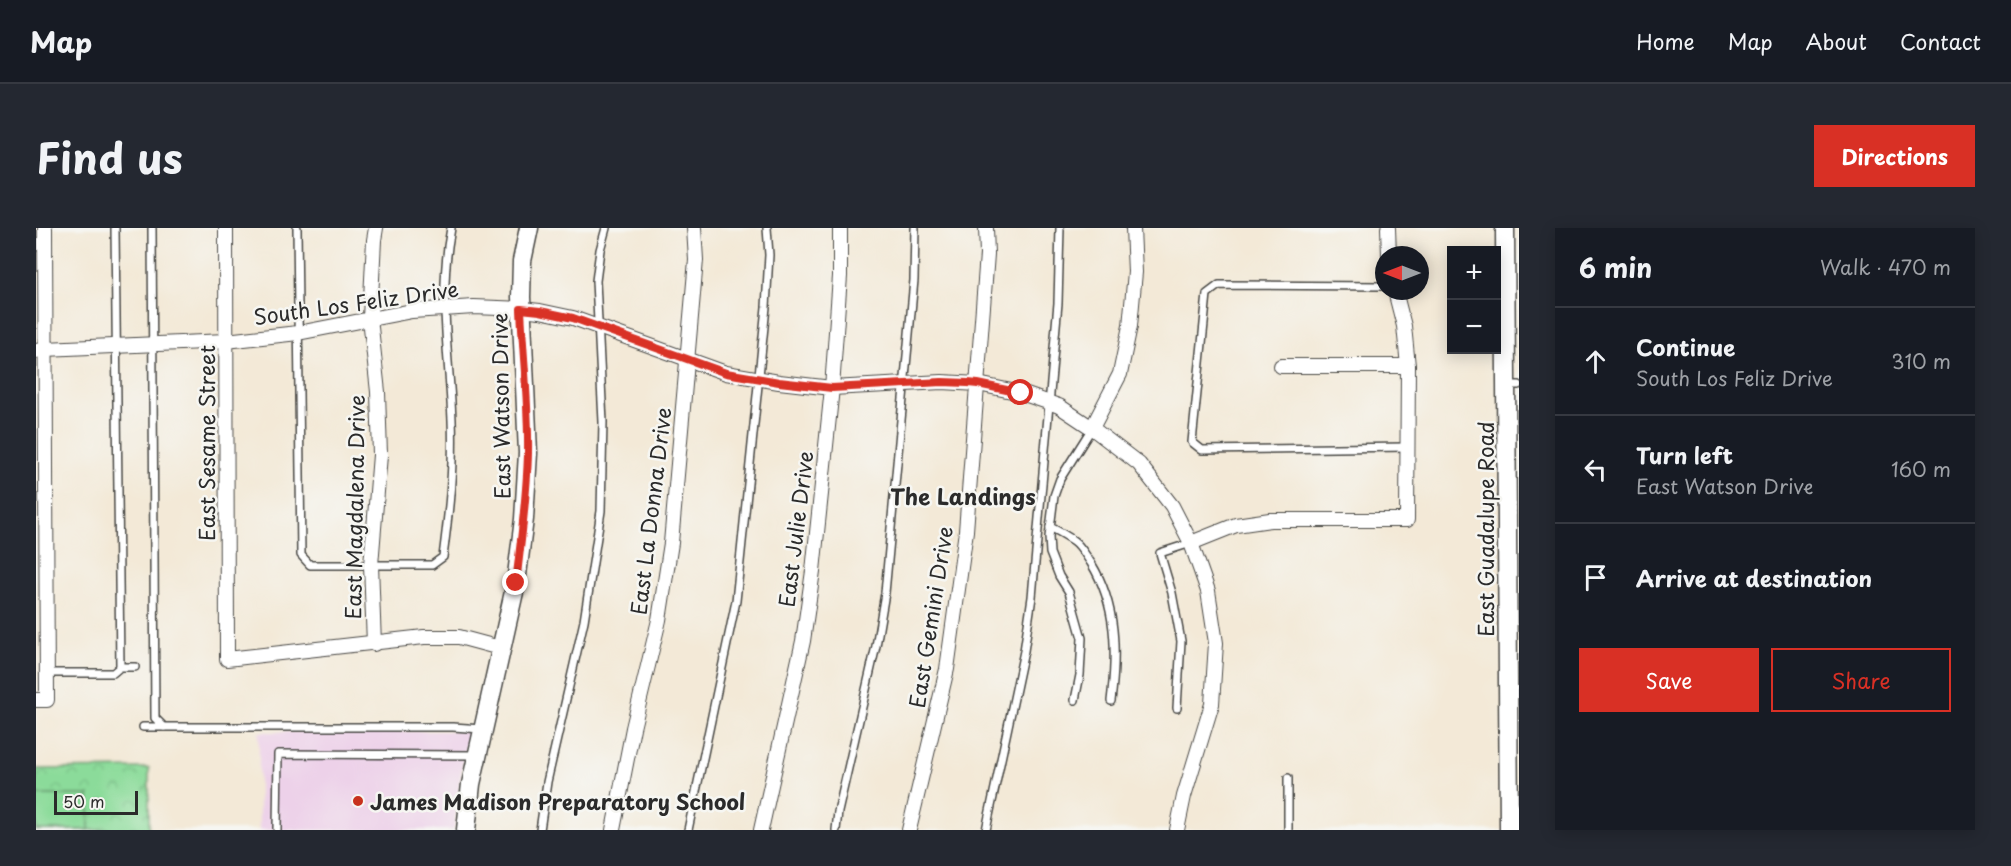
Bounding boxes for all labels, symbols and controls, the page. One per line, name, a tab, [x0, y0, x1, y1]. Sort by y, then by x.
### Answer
text: Map	[30, 20, 92, 63]
text: Home	[1636, 25, 1695, 57]
text: Map	[1728, 25, 1773, 57]
text: About	[1806, 25, 1867, 57]
text: Contact	[1900, 25, 1981, 57]
text: Find us	[36, 125, 183, 188]
button: Directions	[1814, 125, 1975, 187]
north arrow	[1375, 246, 1429, 300]
map controls	[1447, 246, 1501, 354]
button: +	[1447, 246, 1501, 300]
text: 6 min	[1579, 248, 1652, 287]
text: Walk · 470 m	[1820, 252, 1951, 282]
street label: South Los Feliz Drive	[251, 272, 461, 332]
button: −	[1447, 300, 1501, 354]
street label: East Watson Drive	[482, 313, 518, 499]
text: Continue	[1636, 330, 1735, 363]
street label: East Sesame Street	[190, 345, 222, 541]
icon: ahead	[1579, 345, 1612, 378]
text: 310 m	[1891, 346, 1951, 376]
text: South Los Feliz Drive	[1636, 363, 1833, 393]
route start	[1007, 379, 1033, 405]
street label: East Magdalena Drive	[336, 394, 372, 620]
street label: East La Donna Drive	[621, 405, 679, 617]
street label: East Guadalupe Road	[1469, 421, 1501, 637]
text: Turn left	[1636, 438, 1733, 471]
street label: East Julie Drive	[770, 449, 820, 609]
icon: left	[1579, 453, 1612, 486]
text: 160 m	[1891, 454, 1951, 484]
text: East Watson Drive	[1636, 471, 1813, 501]
district label: The Landings	[890, 479, 1036, 512]
street label: East Gemini Drive	[900, 524, 960, 710]
icon: arrive	[1579, 561, 1612, 594]
text: Arrive at destination	[1636, 561, 1872, 594]
route end	[502, 569, 528, 595]
button: Save	[1579, 648, 1759, 712]
button: Share	[1771, 648, 1951, 712]
place label: James Madison Preparatory School	[370, 785, 745, 817]
scale bar	[54, 788, 138, 816]
text: 50 m	[63, 789, 104, 813]
marker: James Madison Preparatory School	[351, 794, 365, 808]

